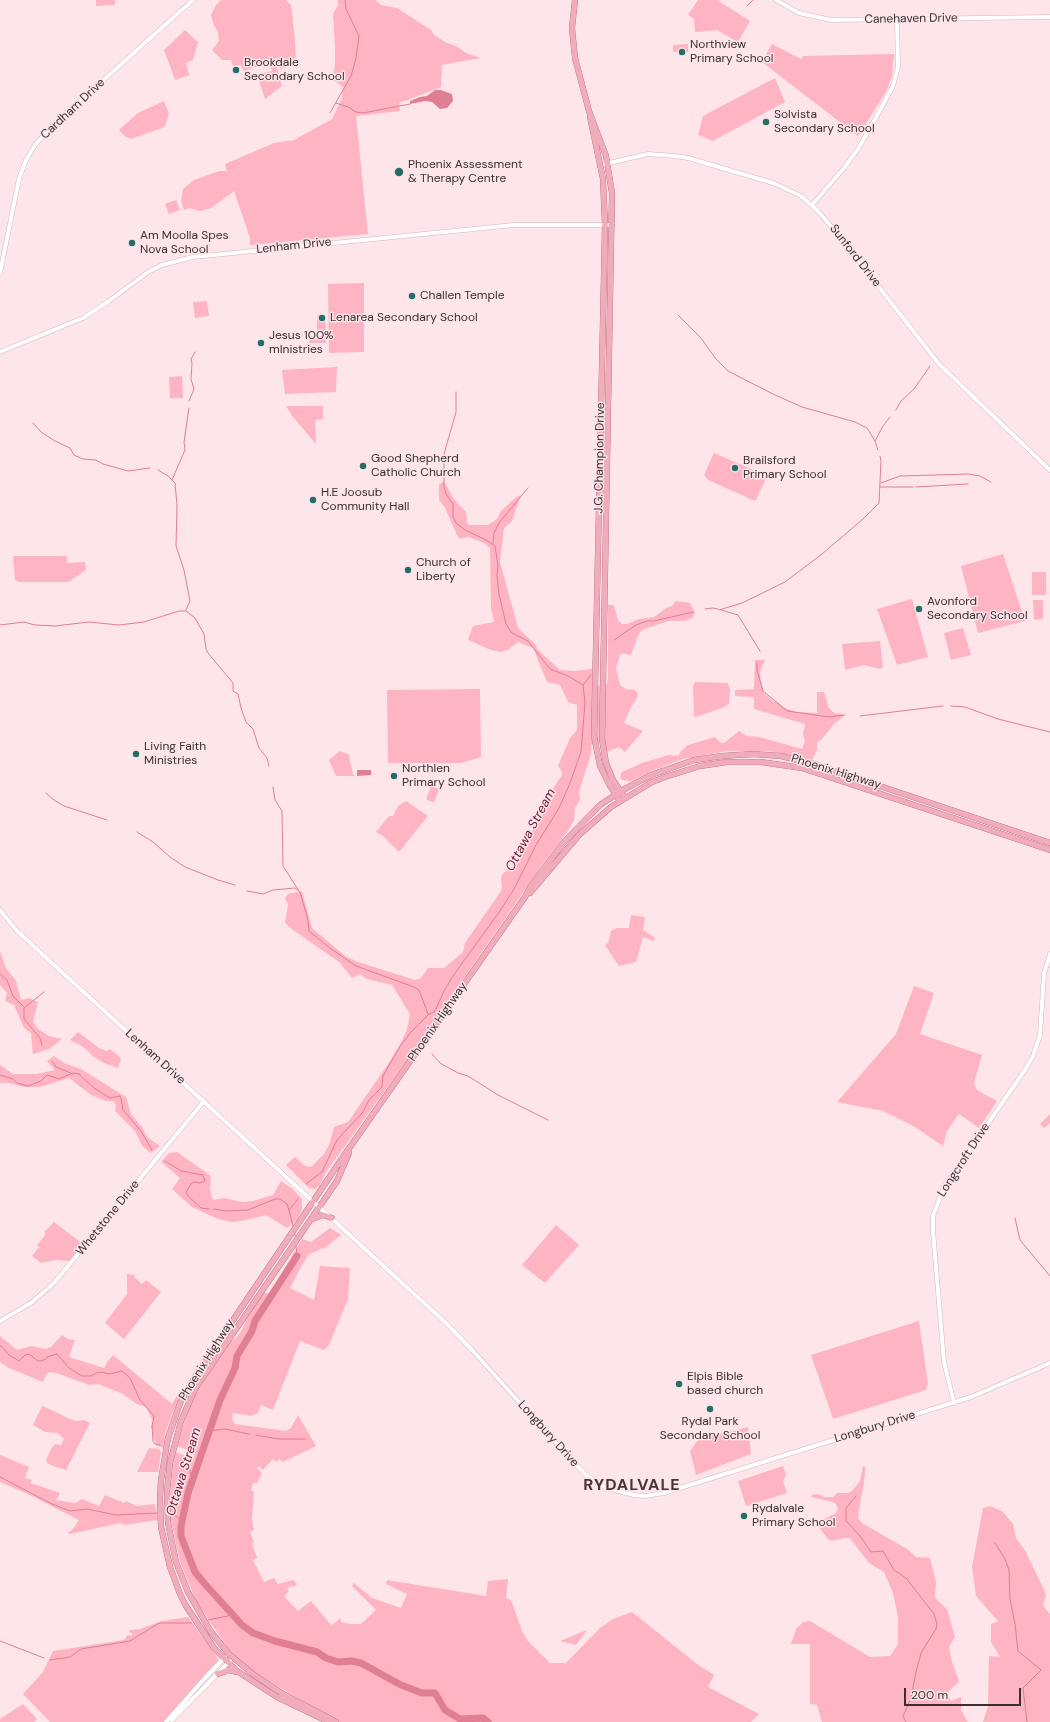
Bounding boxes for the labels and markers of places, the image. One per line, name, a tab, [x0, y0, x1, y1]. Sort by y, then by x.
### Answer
place label: Northview Primary School	[690, 38, 773, 66]
marker: Northview Primary School	[677, 47, 687, 57]
place label: Brookdale Secondary School	[244, 56, 345, 84]
marker: Brookdale Secondary School	[231, 65, 241, 75]
place label: Solvista Secondary School	[774, 108, 875, 136]
marker: Solvista Secondary School	[761, 117, 771, 127]
place label: Phoenix Assessment & Therapy Centre	[408, 158, 523, 186]
marker: Phoenix Assessment & Therapy Centre	[393, 166, 405, 178]
place label: Am Moolla Spes Nova School	[140, 229, 229, 257]
marker: Am Moolla Spes Nova School	[127, 238, 137, 248]
place label: Challen Temple	[420, 289, 504, 303]
marker: Challen Temple	[407, 291, 417, 301]
place label: Lenarea Secondary School	[330, 311, 478, 325]
marker: Lenarea Secondary School	[317, 313, 327, 323]
place label: Jesus 100% mInistries	[269, 329, 334, 357]
marker: Jesus 100% mInistries	[256, 338, 266, 348]
place label: Good Shepherd Catholic Church	[371, 452, 461, 480]
place label: Brailsford Primary School	[743, 454, 826, 482]
marker: Good Shepherd Catholic Church	[358, 461, 368, 471]
marker: Brailsford Primary School	[730, 463, 740, 473]
place label: H.E Joosub Community Hall	[321, 486, 409, 514]
marker: H.E Joosub Community Hall	[308, 495, 318, 505]
place label: Church of Liberty	[416, 556, 471, 584]
marker: Church of Liberty	[403, 565, 413, 575]
place label: Avonford Secondary School	[927, 595, 1028, 623]
marker: Avonford Secondary School	[914, 604, 924, 614]
place label: Living Faith Ministries	[144, 740, 206, 768]
marker: Living Faith Ministries	[131, 749, 141, 759]
place label: Northlen Primary School	[402, 762, 485, 790]
marker: Northlen Primary School	[389, 771, 399, 781]
place label: Elpis Bible based church	[687, 1370, 763, 1398]
marker: Elpis Bible based church	[674, 1379, 684, 1389]
marker: Rydal Park Secondary School	[705, 1404, 715, 1414]
place label: Rydal Park Secondary School	[660, 1415, 760, 1443]
place label: Rydalvale Primary School	[752, 1502, 835, 1530]
marker: Rydalvale Primary School	[739, 1511, 749, 1521]

